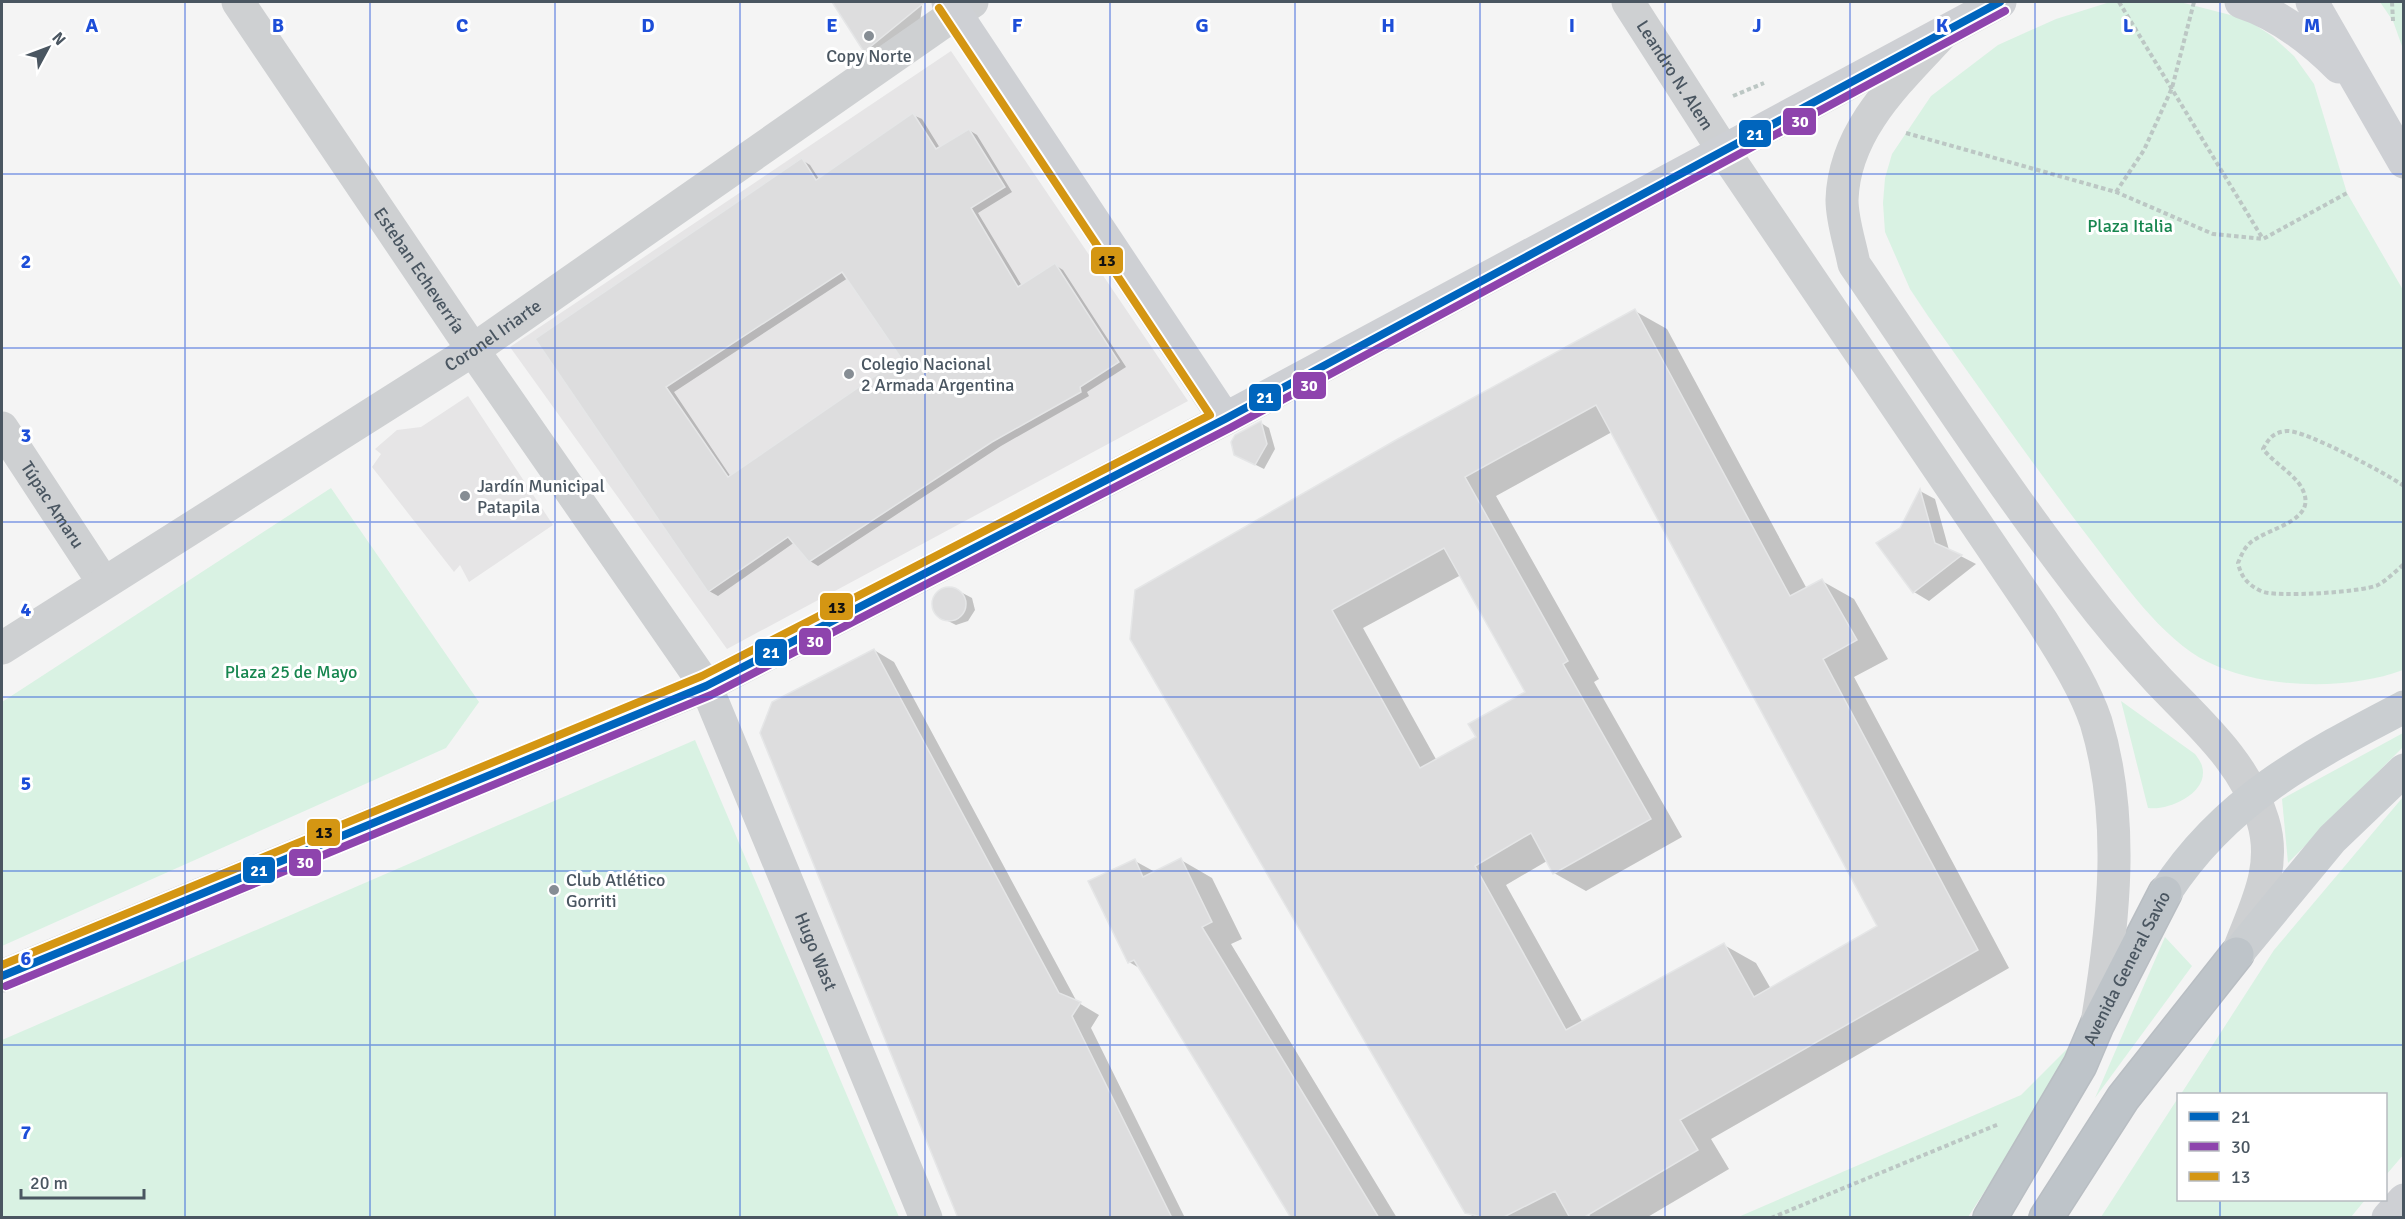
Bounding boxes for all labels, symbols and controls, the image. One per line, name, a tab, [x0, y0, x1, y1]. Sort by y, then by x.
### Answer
text: A	[86, 13, 99, 38]
text: B	[272, 13, 284, 38]
text: C	[456, 13, 468, 38]
text: D	[641, 13, 655, 38]
text: E	[826, 13, 838, 38]
text: F	[1012, 13, 1023, 38]
text: G	[1195, 13, 1209, 38]
text: H	[1381, 13, 1395, 38]
text: I	[1569, 13, 1575, 38]
text: J	[1752, 13, 1762, 38]
text: K	[1936, 13, 1949, 38]
text: L	[2123, 13, 2134, 38]
text: M	[2304, 13, 2320, 38]
street label: Leandro N. Alem	[1632, 16, 1718, 134]
north arrow	[18, 18, 78, 78]
text: N	[47, 28, 70, 50]
marker: Copy Norte	[862, 29, 876, 43]
place label: Copy Norte	[826, 45, 912, 67]
line badge: 30	[1782, 107, 1817, 136]
text: 30	[1791, 112, 1809, 132]
line badge: 21	[1738, 119, 1772, 148]
text: 21	[1746, 125, 1764, 145]
street label: Esteban Echeverría	[369, 203, 470, 338]
park label: Plaza Italia	[2087, 215, 2173, 237]
line badge: 13	[1090, 246, 1124, 275]
text: 2	[21, 249, 31, 274]
text: 13	[1098, 251, 1116, 271]
street label: Coronel Iriarte	[440, 295, 546, 376]
place label: Colegio Nacional 2 Armada Argentina	[861, 353, 1014, 396]
marker: Colegio Nacional 2 Armada Argentina	[842, 367, 856, 381]
line badge: 30	[1292, 371, 1327, 400]
text: 30	[1300, 376, 1318, 396]
line badge: 21	[1248, 383, 1282, 412]
text: 21	[1256, 388, 1274, 408]
text: 3	[21, 423, 31, 448]
street label: Túpac Amaru	[16, 457, 89, 553]
place label: Jardín Municipal Patapila	[477, 475, 605, 518]
marker: Jardín Municipal Patapila	[458, 489, 472, 503]
line badge: 13	[819, 592, 854, 621]
text: 4	[21, 597, 32, 622]
text: 13	[828, 598, 846, 618]
line badge: 30	[798, 627, 832, 656]
text: 30	[806, 632, 824, 652]
line badge: 21	[754, 638, 788, 667]
text: 21	[762, 643, 780, 663]
park label: Plaza 25 de Mayo	[225, 661, 357, 683]
text: 5	[21, 771, 31, 796]
line badge: 13	[306, 818, 341, 847]
text: 13	[315, 823, 333, 843]
line badge: 30	[288, 848, 322, 877]
text: 30	[296, 853, 314, 873]
line badge: 21	[242, 856, 276, 884]
text: 21	[250, 861, 268, 881]
place label: Club Atlético Gorriti	[566, 869, 665, 912]
marker: Club Atlético Gorriti	[547, 883, 561, 897]
street label: Avenida General Savio	[2079, 887, 2175, 1049]
street label: Hugo Wast	[790, 909, 842, 994]
text: 6	[21, 946, 32, 971]
legend	[2177, 1093, 2387, 1201]
text: 21	[2231, 1106, 2250, 1128]
text: 7	[21, 1120, 32, 1145]
text: 30	[2231, 1136, 2250, 1158]
scale bar	[21, 1162, 144, 1200]
text: 13	[2231, 1166, 2250, 1188]
text: 20 m	[30, 1172, 68, 1194]

